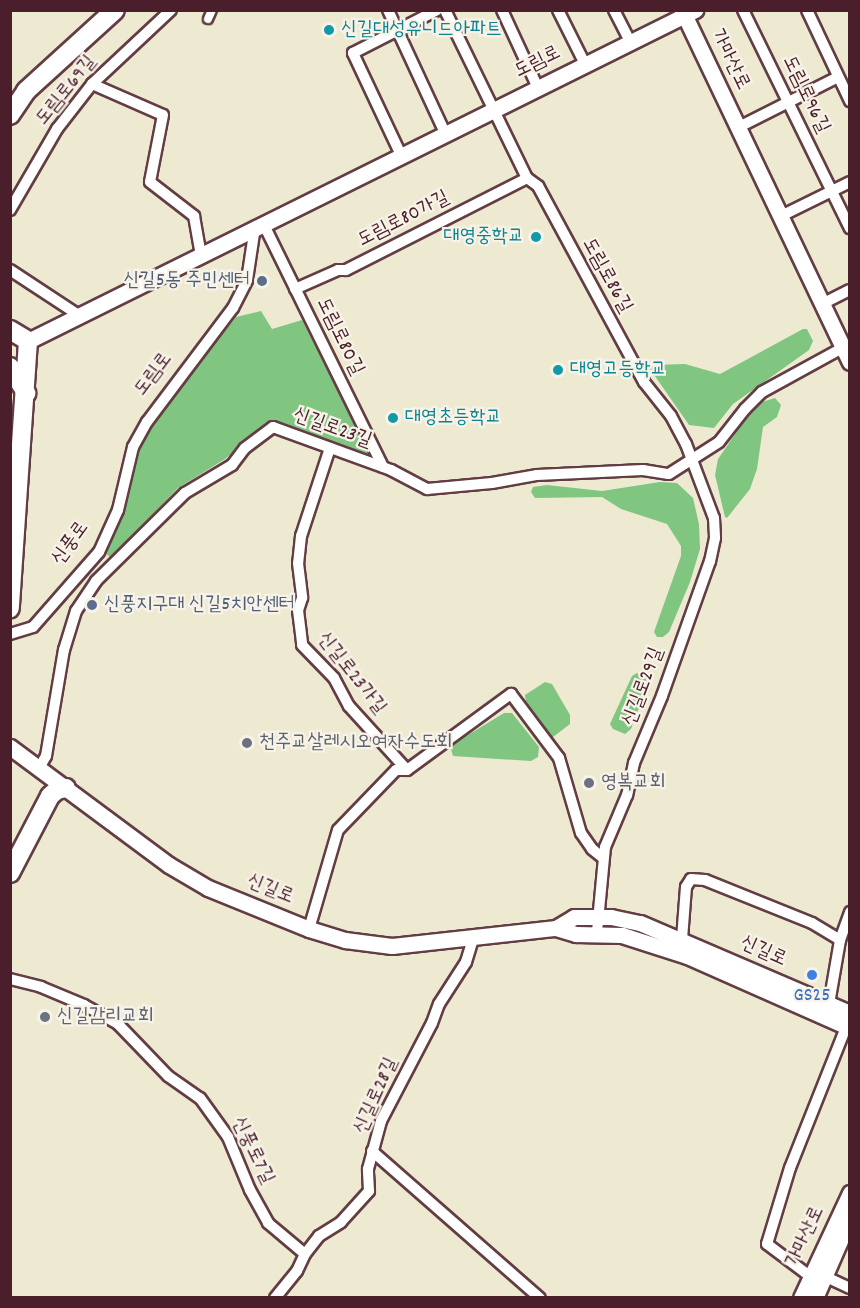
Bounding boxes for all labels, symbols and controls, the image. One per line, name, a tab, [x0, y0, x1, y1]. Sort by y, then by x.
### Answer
place label: 신길대성유니드아파트	[341, 18, 502, 42]
marker: 신길대성유니드아파트	[322, 23, 336, 37]
street label: 가마산로	[704, 26, 754, 94]
street label: 도림로	[511, 42, 565, 84]
street label: 도림로69길	[31, 51, 103, 131]
street label: 도림로96길	[776, 52, 834, 138]
street label: 도림로80가길	[354, 187, 454, 253]
place label: 대영중학교	[444, 225, 524, 249]
marker: 대영중학교	[529, 230, 543, 244]
street label: 도림로86길	[576, 234, 636, 318]
place label: 신길5동 주민센터	[124, 269, 250, 293]
marker: 신길5동 주민센터	[255, 274, 269, 288]
street label: 도림로80길	[310, 294, 368, 380]
street label: 도림로	[130, 348, 178, 402]
place label: 대영고등학교	[570, 358, 667, 382]
marker: 대영고등학교	[551, 363, 565, 377]
street label: 신길로23길	[289, 404, 375, 454]
place label: 대영초등학교	[405, 406, 502, 430]
marker: 대영초등학교	[386, 411, 400, 425]
street label: 신풍로	[47, 517, 95, 571]
place label: 신풍지구대 신길5치안센터	[104, 593, 295, 617]
marker: 신풍지구대 신길5치안센터	[85, 598, 99, 612]
street label: 신길로23가길	[311, 628, 391, 720]
street label: 신길로29길	[618, 644, 670, 730]
place label: 천주교살레시오여자수도회	[259, 731, 452, 755]
marker: 천주교살레시오여자수도회	[240, 736, 254, 750]
place label: 영복교회	[601, 771, 665, 795]
marker: 영복교회	[582, 776, 596, 790]
street label: 신길로	[243, 870, 297, 910]
street label: 신길로	[736, 931, 790, 973]
marker: GS25	[805, 968, 819, 982]
place label: GS25	[794, 984, 830, 1008]
place label: 신길감리교회	[57, 1005, 154, 1029]
marker: 신길감리교회	[38, 1010, 52, 1024]
street label: 신길로28길	[350, 1054, 404, 1138]
street label: 신풍로7길	[225, 1113, 279, 1189]
street label: 가마산로	[782, 1203, 830, 1271]

